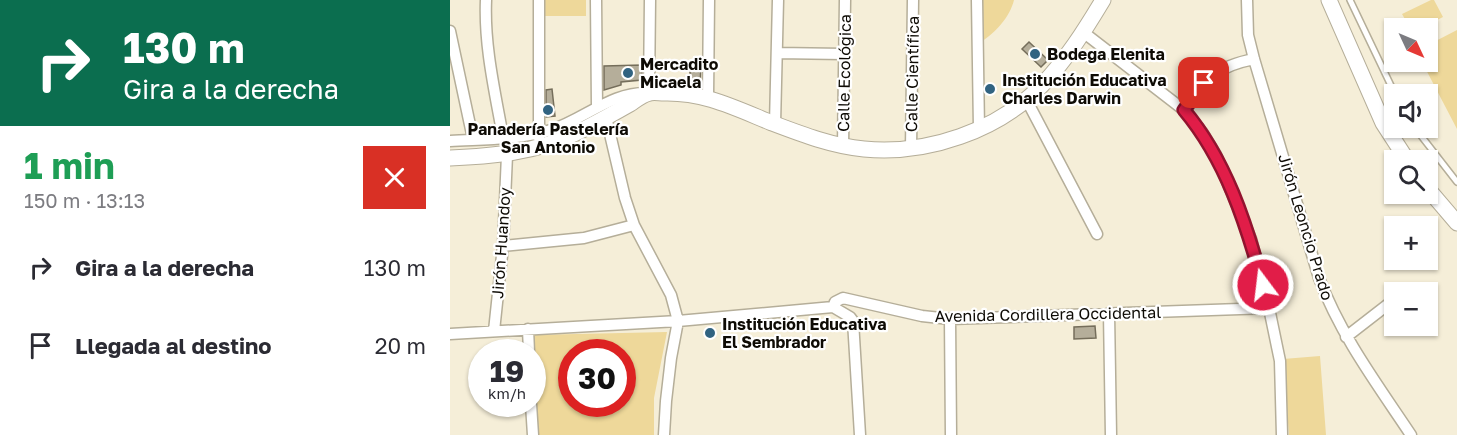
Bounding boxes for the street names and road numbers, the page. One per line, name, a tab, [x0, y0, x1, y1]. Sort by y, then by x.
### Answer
street label: Calle Ecológica	[833, 14, 855, 132]
street label: Calle Científica	[901, 16, 923, 132]
street label: Jirón Leoncio Prado	[1274, 151, 1338, 303]
street label: Jirón Huandoy	[487, 187, 515, 299]
street label: Avenida Cordillera Occidental	[934, 302, 1162, 326]

